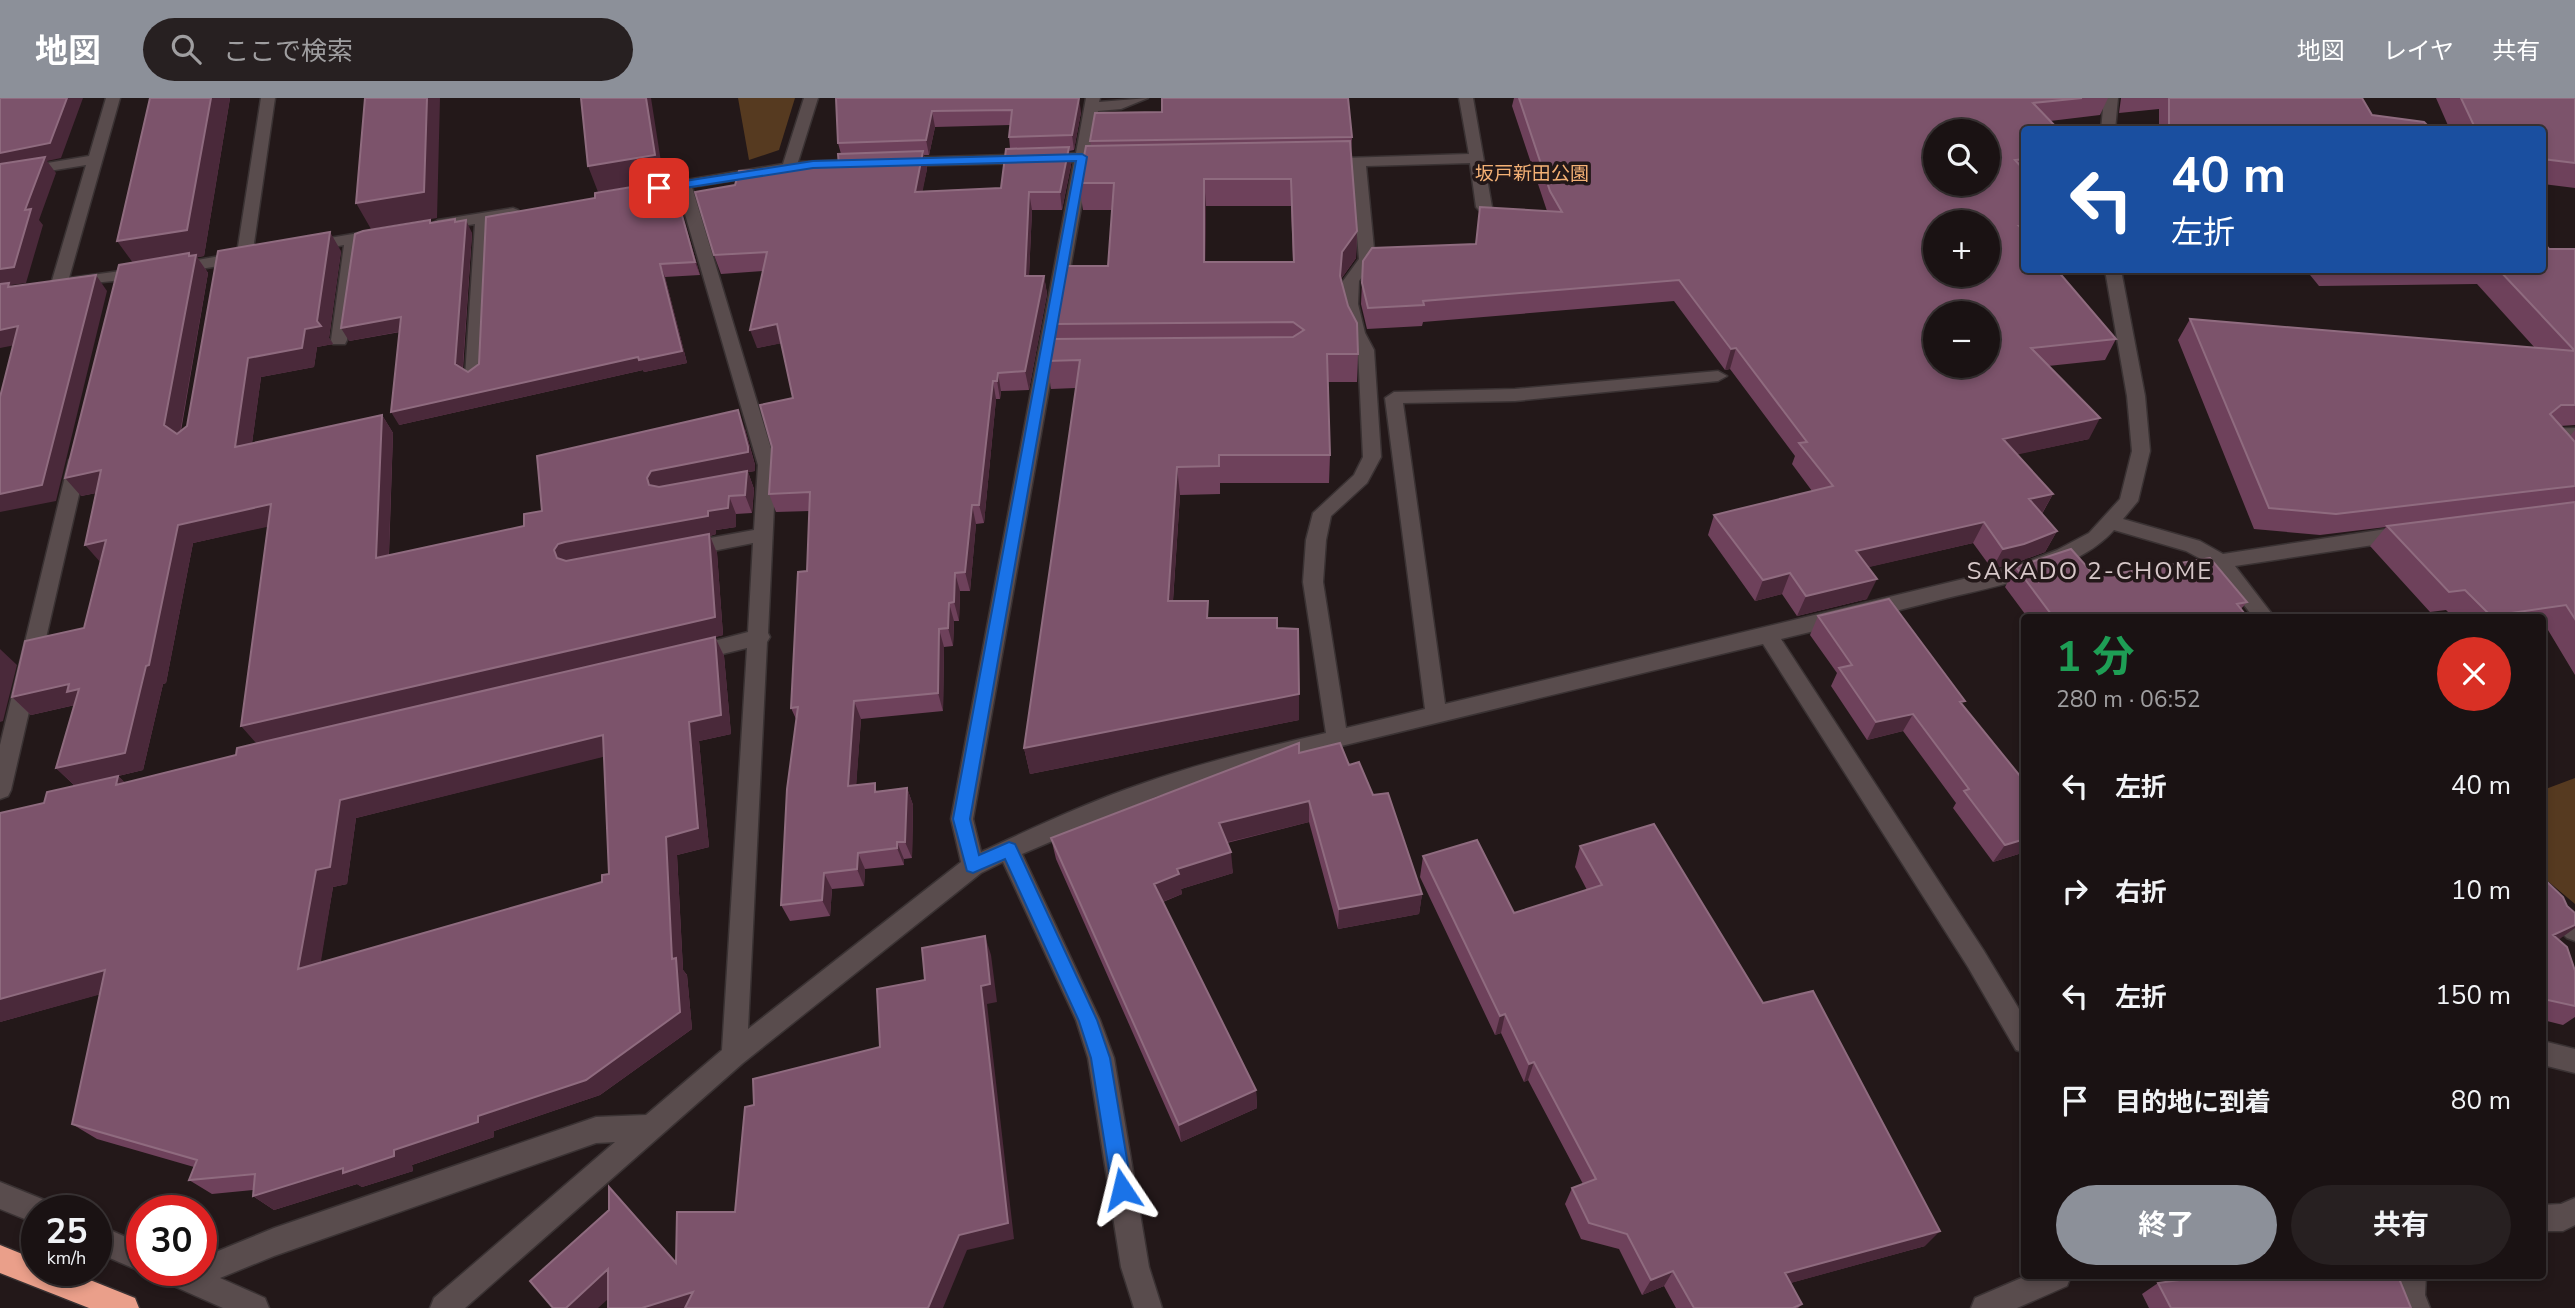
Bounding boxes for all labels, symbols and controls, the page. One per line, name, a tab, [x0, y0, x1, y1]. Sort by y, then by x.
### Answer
search box	[143, 18, 633, 81]
text: 地図	[35, 29, 101, 74]
icon: search	[167, 30, 205, 68]
text: ここで検索	[223, 34, 353, 69]
text: 地図	[2297, 35, 2345, 67]
text: レイヤ	[2383, 35, 2454, 67]
text: 共有	[2492, 35, 2540, 67]
map controls	[1923, 119, 2000, 378]
button: search	[1923, 119, 2000, 196]
text: 40 m	[2171, 142, 2286, 209]
icon: left	[2056, 154, 2147, 245]
pin	[629, 158, 689, 218]
park label: 坂戸新田公園	[1475, 161, 1589, 187]
icon: arrive	[640, 169, 678, 207]
button: +	[1923, 210, 2000, 287]
text: 左折	[2171, 211, 2235, 254]
button: −	[1923, 301, 2000, 378]
district label: SAKADO 2-CHOME	[1967, 555, 2213, 587]
text: 1 分	[2056, 629, 2135, 686]
button: close	[2437, 637, 2511, 711]
text: 280 m · 06:52	[2056, 684, 2201, 715]
icon: left	[2056, 767, 2094, 805]
text: 40 m	[2451, 768, 2511, 803]
text: 左折	[2115, 770, 2167, 805]
icon: right	[2056, 872, 2094, 910]
text: 10 m	[2451, 873, 2511, 908]
text: 右折	[2115, 875, 2167, 910]
icon: left	[2056, 977, 2094, 1015]
text: 150 m	[2435, 978, 2511, 1013]
text: 左折	[2115, 980, 2167, 1015]
icon: arrive	[2056, 1082, 2094, 1120]
text: 80 m	[2451, 1083, 2511, 1118]
text: 目的地に到着	[2115, 1085, 2271, 1120]
position arrow	[1085, 1152, 1159, 1226]
button: 終了	[2056, 1185, 2277, 1265]
button: 共有	[2291, 1185, 2511, 1265]
speed limit sign: 30	[126, 1195, 217, 1286]
text: 25	[45, 1208, 88, 1255]
text: km/h	[47, 1246, 86, 1270]

